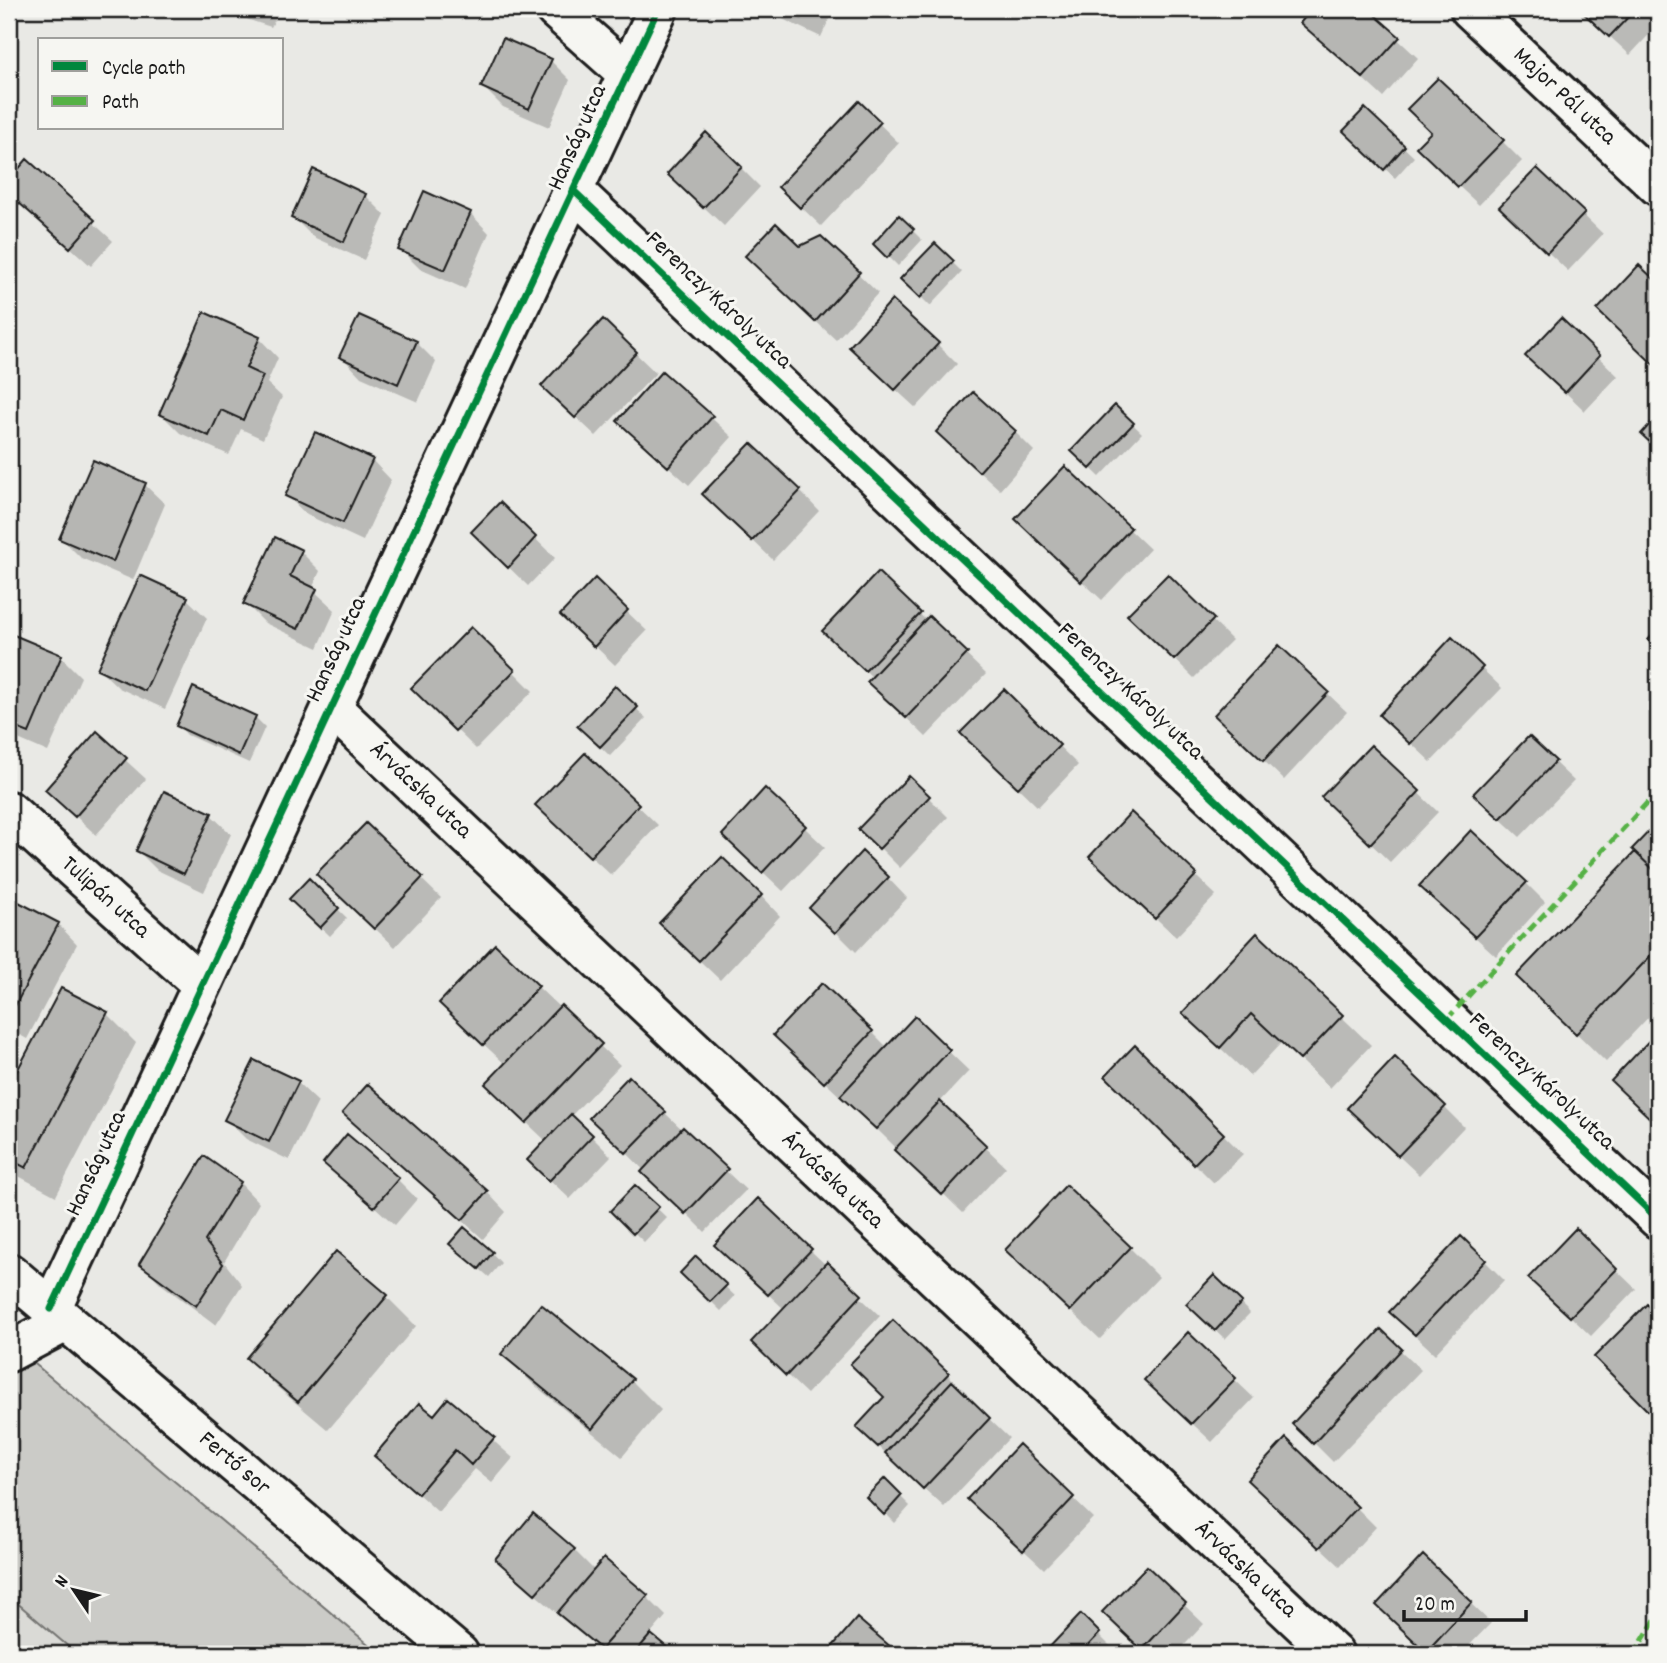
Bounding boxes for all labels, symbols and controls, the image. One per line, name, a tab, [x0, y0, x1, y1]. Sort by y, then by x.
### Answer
legend	[38, 38, 284, 130]
street label: Major Pál utca	[1505, 40, 1624, 155]
text: Cycle path	[102, 55, 185, 85]
street label: Hanság utca	[540, 79, 617, 196]
text: Path	[102, 89, 139, 119]
street label: Ferenczy Károly utca	[637, 224, 799, 379]
street label: Hanság utca	[298, 591, 377, 708]
street label: Ferenczy Károly utca	[1049, 615, 1211, 770]
street label: Árvácska utca	[361, 734, 480, 848]
street label: Tulipán utca	[53, 849, 158, 948]
street label: Ferenczy Károly utca	[1460, 1005, 1622, 1160]
street label: Hanság utca	[58, 1105, 137, 1222]
street label: Árvácska utca	[773, 1124, 892, 1238]
street label: Fertő sor	[191, 1424, 278, 1504]
street label: Árvácska utca	[1186, 1513, 1305, 1627]
north arrow	[38, 1554, 108, 1624]
text: N	[49, 1571, 77, 1594]
scale bar	[1404, 1579, 1527, 1623]
text: 20 m	[1415, 1591, 1455, 1621]

